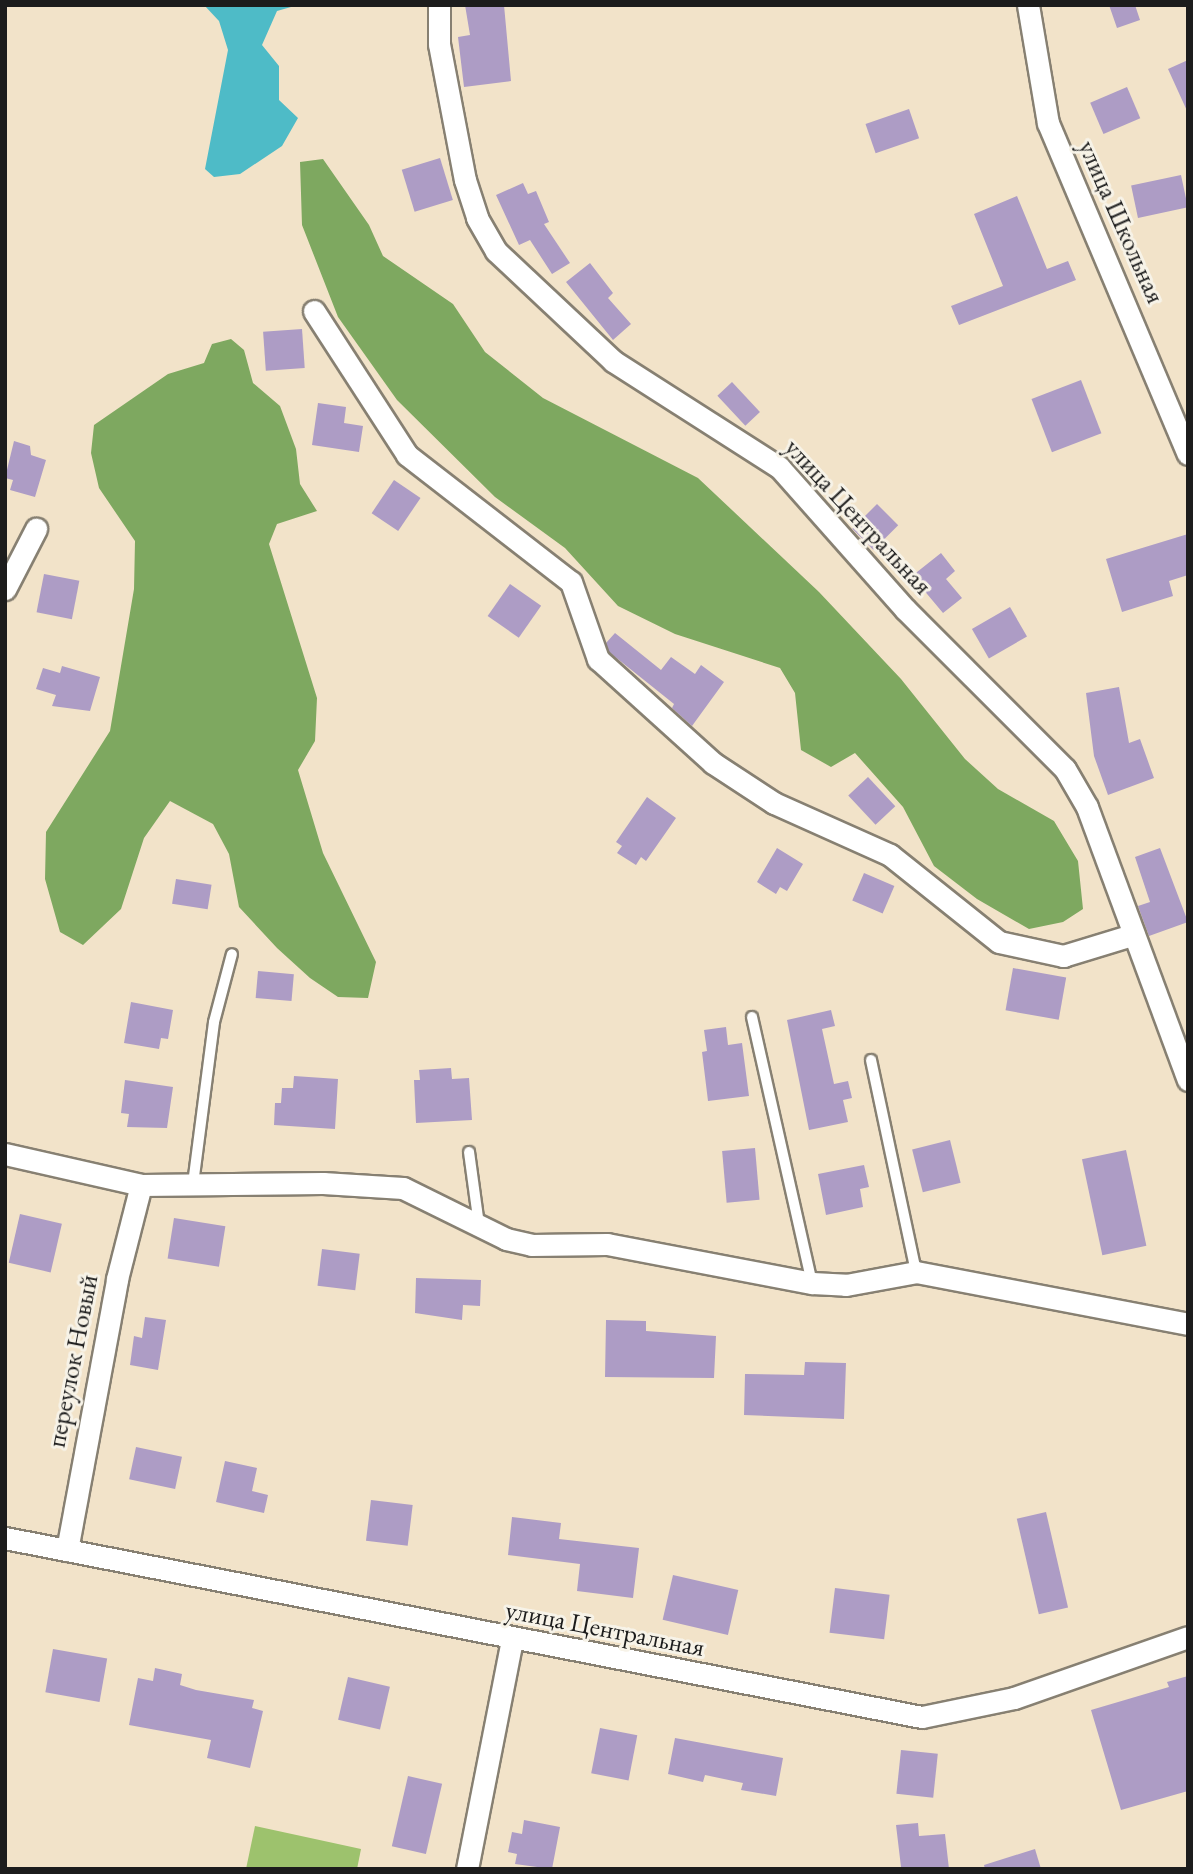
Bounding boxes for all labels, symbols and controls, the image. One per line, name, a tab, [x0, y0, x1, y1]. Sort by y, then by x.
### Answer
street label: улица Школьная	[1071, 136, 1171, 308]
street label: улица Центральная	[778, 433, 938, 601]
street label: переулок Новый	[41, 1272, 105, 1450]
street label: улица Центральная	[503, 1594, 707, 1664]

